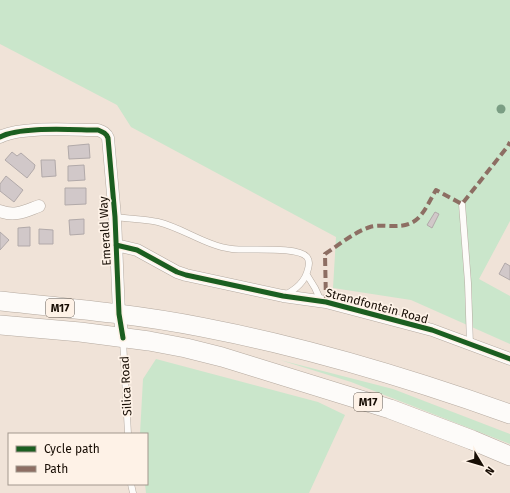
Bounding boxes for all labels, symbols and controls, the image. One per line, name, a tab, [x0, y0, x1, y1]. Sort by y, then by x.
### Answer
street label: Emerald Way	[96, 196, 114, 266]
street label: Strandfontein Road	[324, 286, 430, 326]
road number: M17	[46, 299, 74, 317]
street label: Silica Road	[117, 356, 135, 416]
road number: M17	[354, 393, 382, 411]
legend	[8, 433, 148, 485]
text: Cycle path	[44, 442, 100, 456]
north arrow	[462, 445, 502, 485]
text: Path	[44, 462, 68, 476]
text: N	[482, 464, 497, 478]

